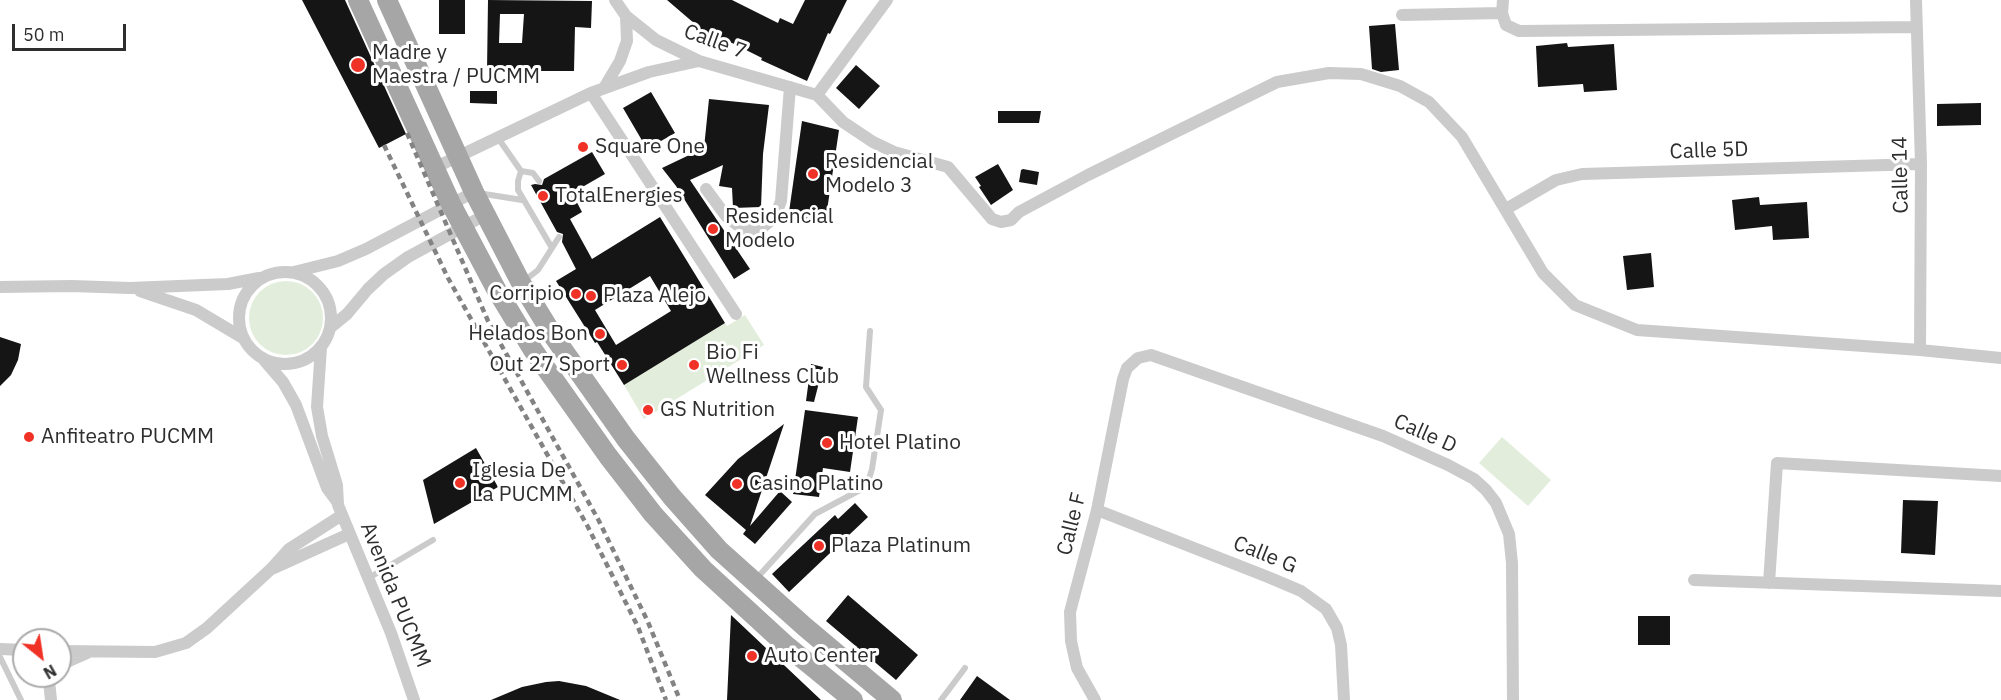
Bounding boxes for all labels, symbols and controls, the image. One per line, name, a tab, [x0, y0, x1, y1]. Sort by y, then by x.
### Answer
scale bar	[15, 12, 129, 50]
street label: Calle 7	[680, 19, 750, 65]
text: 50 m	[23, 23, 65, 46]
place label: Madre y Maestra / PUCMM	[372, 40, 540, 90]
marker: Madre y Maestra / PUCMM	[349, 56, 367, 74]
place label: Square One	[595, 134, 705, 160]
street label: Calle 14	[1888, 136, 1914, 214]
street label: Calle 5D	[1669, 137, 1749, 165]
marker: Square One	[576, 140, 590, 154]
place label: Residencial Modelo 3	[825, 149, 934, 199]
marker: Residencial Modelo 3	[806, 167, 820, 181]
place label: TotalEnergies	[555, 183, 683, 209]
marker: TotalEnergies	[536, 189, 550, 203]
place label: Residencial Modelo	[725, 204, 834, 254]
marker: Residencial Modelo	[706, 222, 720, 236]
place label: Corripio	[489, 281, 564, 307]
place label: Plaza Alejo	[603, 283, 706, 309]
marker: Corripio	[569, 287, 583, 301]
marker: Plaza Alejo	[584, 289, 598, 303]
place label: Helados Bon	[468, 321, 588, 347]
marker: Helados Bon	[593, 327, 607, 341]
place label: Bio Fi Wellness Club	[706, 340, 839, 390]
place label: Out 27 Sport	[489, 352, 610, 378]
marker: Out 27 Sport	[615, 358, 629, 372]
marker: Bio Fi Wellness Club	[687, 358, 701, 372]
place label: GS Nutrition	[660, 397, 775, 423]
marker: GS Nutrition	[641, 403, 655, 417]
street label: Calle D	[1390, 409, 1460, 459]
place label: Anfiteatro PUCMM	[41, 424, 214, 450]
marker: Anfiteatro PUCMM	[22, 430, 36, 444]
place label: Hotel Platino	[839, 430, 961, 456]
marker: Hotel Platino	[820, 436, 834, 450]
place label: Iglesia De La PUCMM	[472, 458, 573, 508]
place label: Casino Platino	[749, 471, 883, 497]
marker: Iglesia De La PUCMM	[453, 476, 467, 490]
marker: Casino Platino	[730, 477, 744, 491]
street label: Calle F	[1052, 490, 1092, 558]
street label: Avenida PUCMM	[354, 519, 436, 671]
street label: Calle G	[1229, 531, 1301, 579]
place label: Plaza Platinum	[831, 533, 971, 559]
marker: Plaza Platinum	[812, 539, 826, 553]
north arrow	[12, 628, 72, 688]
place label: Auto Center	[764, 643, 876, 669]
marker: Auto Center	[745, 649, 759, 663]
text: N	[40, 660, 60, 683]

